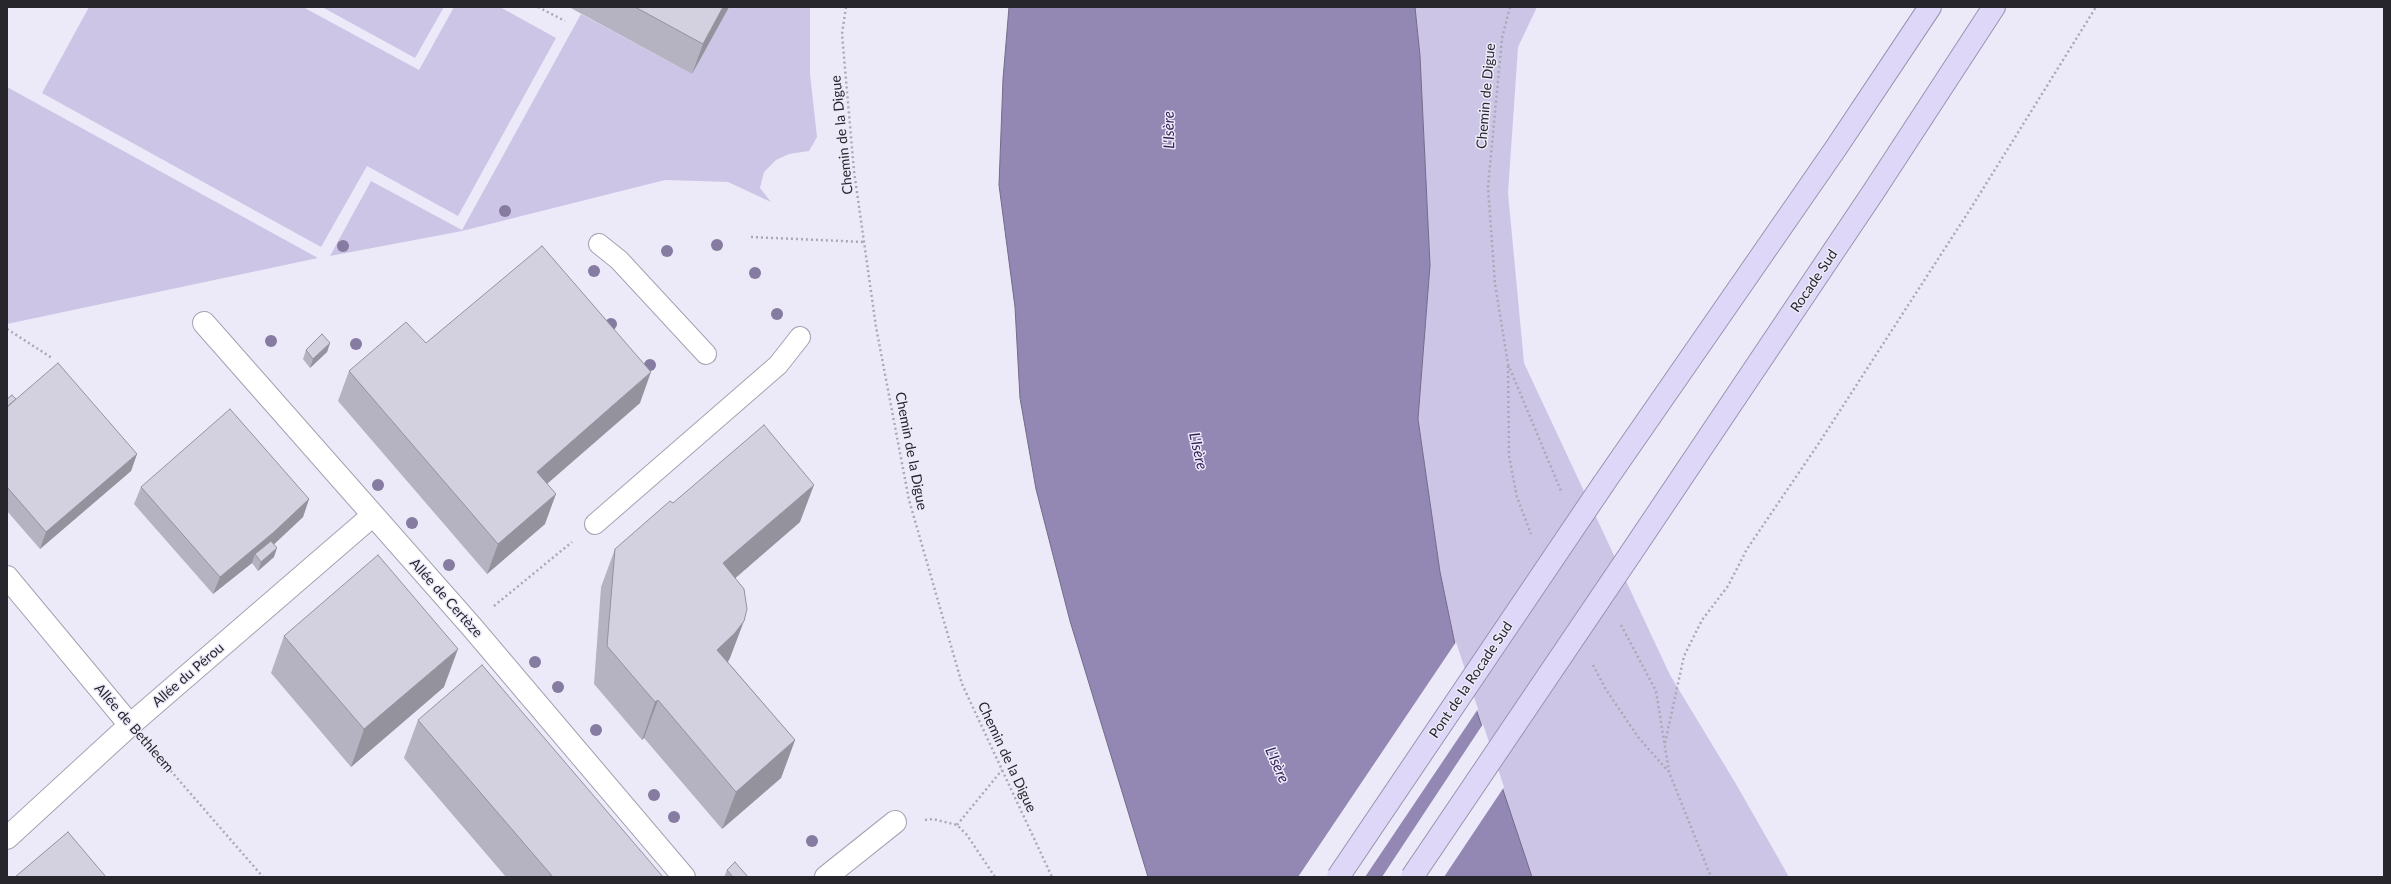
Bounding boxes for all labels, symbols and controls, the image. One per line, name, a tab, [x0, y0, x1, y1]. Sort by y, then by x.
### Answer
street label: Chemin de Digue	[1473, 42, 1499, 150]
street label: Chemin de la Digue	[827, 75, 857, 195]
water label: L'Isère	[1160, 111, 1178, 149]
street label: Rocade Sud	[1787, 247, 1841, 315]
street label: Chemin de la Digue	[891, 391, 931, 511]
water label: L'Isère	[1185, 431, 1211, 471]
street label: Allée de Certèze	[406, 555, 486, 641]
street label: Pont de la Rocade Sud	[1426, 619, 1516, 741]
street label: Allée du Pérou	[149, 639, 227, 711]
street label: Allée de Bethleem	[91, 680, 177, 776]
street label: Chemin de la Digue	[974, 699, 1040, 815]
water label: L'Isère	[1261, 744, 1293, 786]

